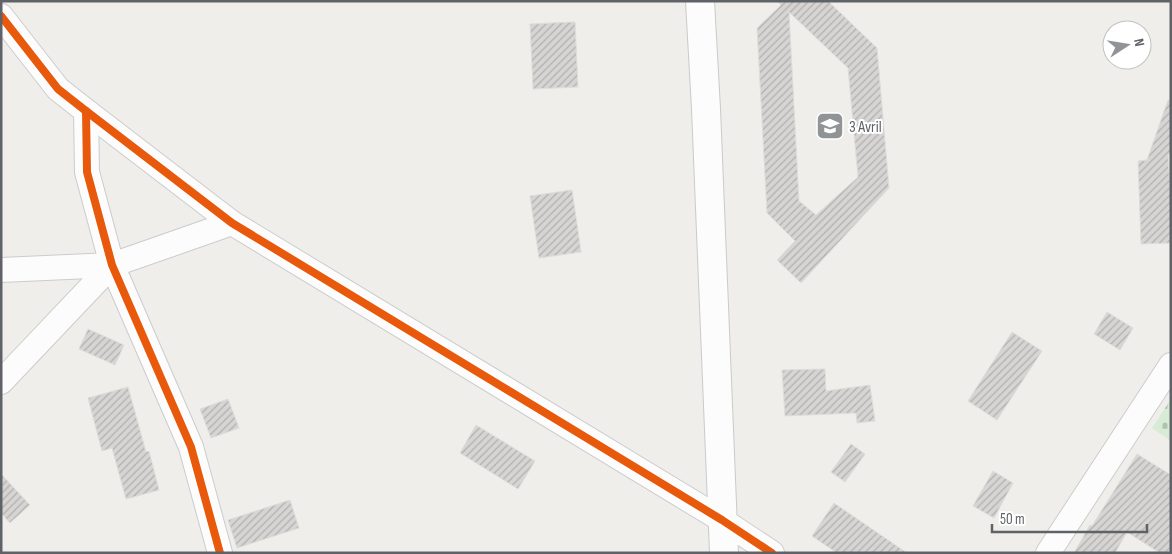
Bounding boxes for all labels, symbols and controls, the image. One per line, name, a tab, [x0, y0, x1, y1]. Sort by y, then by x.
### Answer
north arrow	[1102, 20, 1152, 70]
text: N	[1130, 37, 1148, 48]
school or university icon: 3 Avril	[815, 111, 845, 141]
place label: 3 Avril	[849, 118, 882, 137]
scale bar	[992, 502, 1147, 534]
text: 50 m	[1000, 510, 1025, 529]

